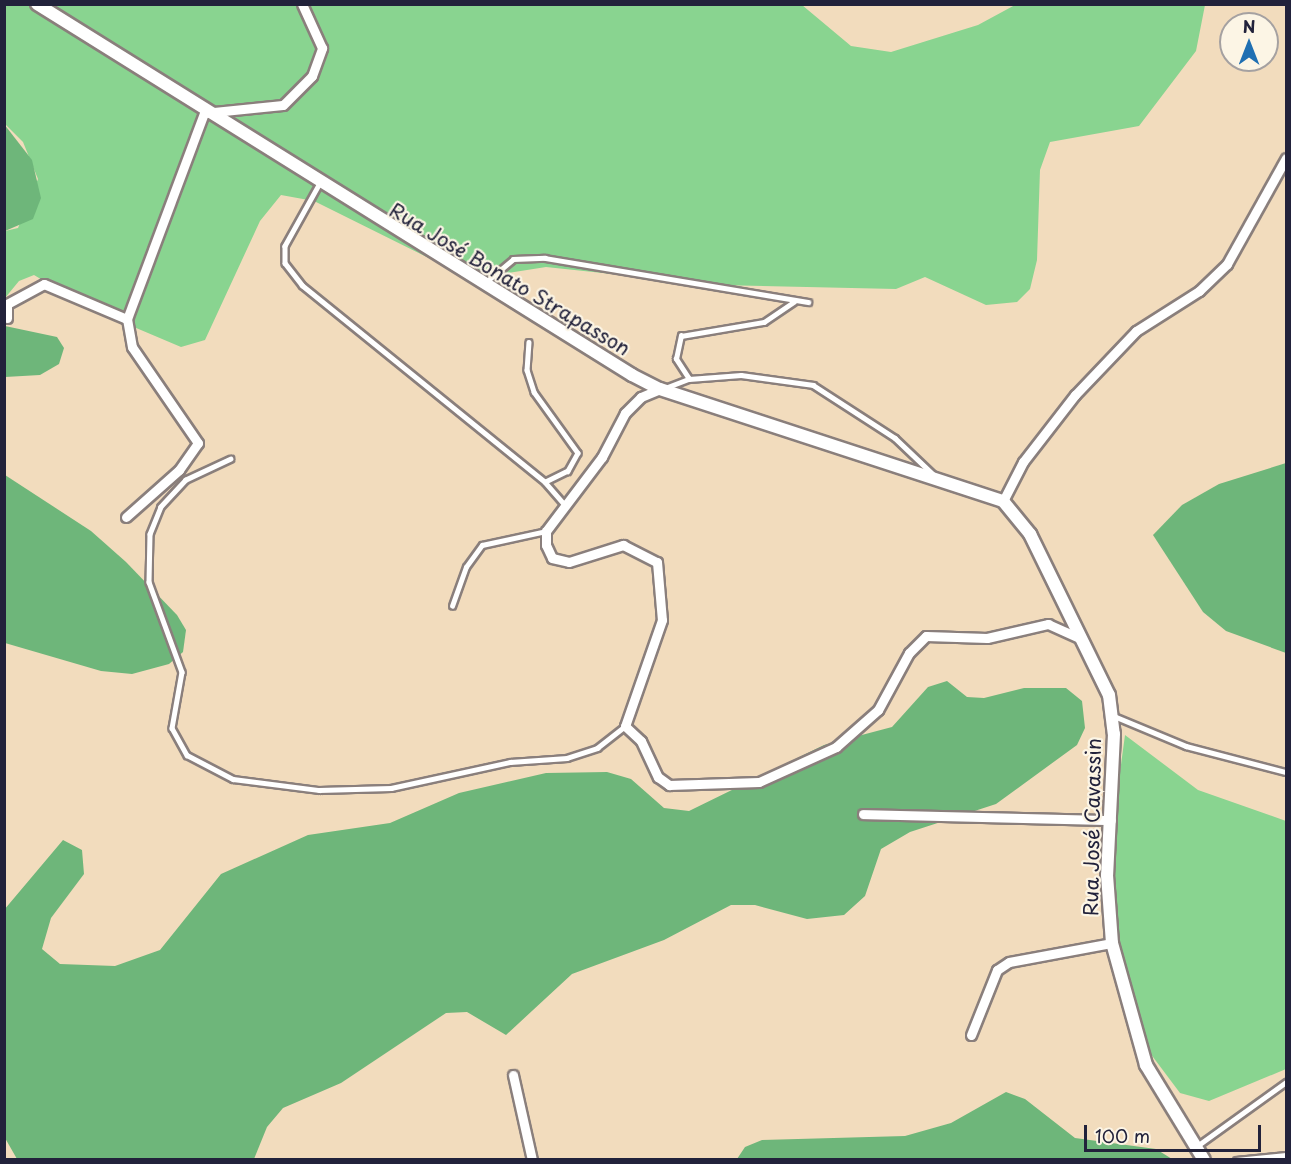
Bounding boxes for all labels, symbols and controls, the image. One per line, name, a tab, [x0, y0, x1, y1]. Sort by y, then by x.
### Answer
north arrow	[1219, 12, 1279, 72]
text: N	[1243, 14, 1255, 38]
street label: Rua José Bonato Strapasson	[385, 198, 635, 360]
street label: Rua José Cavassin	[1078, 737, 1106, 917]
scale bar	[1087, 1113, 1264, 1151]
text: 100 m	[1095, 1122, 1150, 1149]

